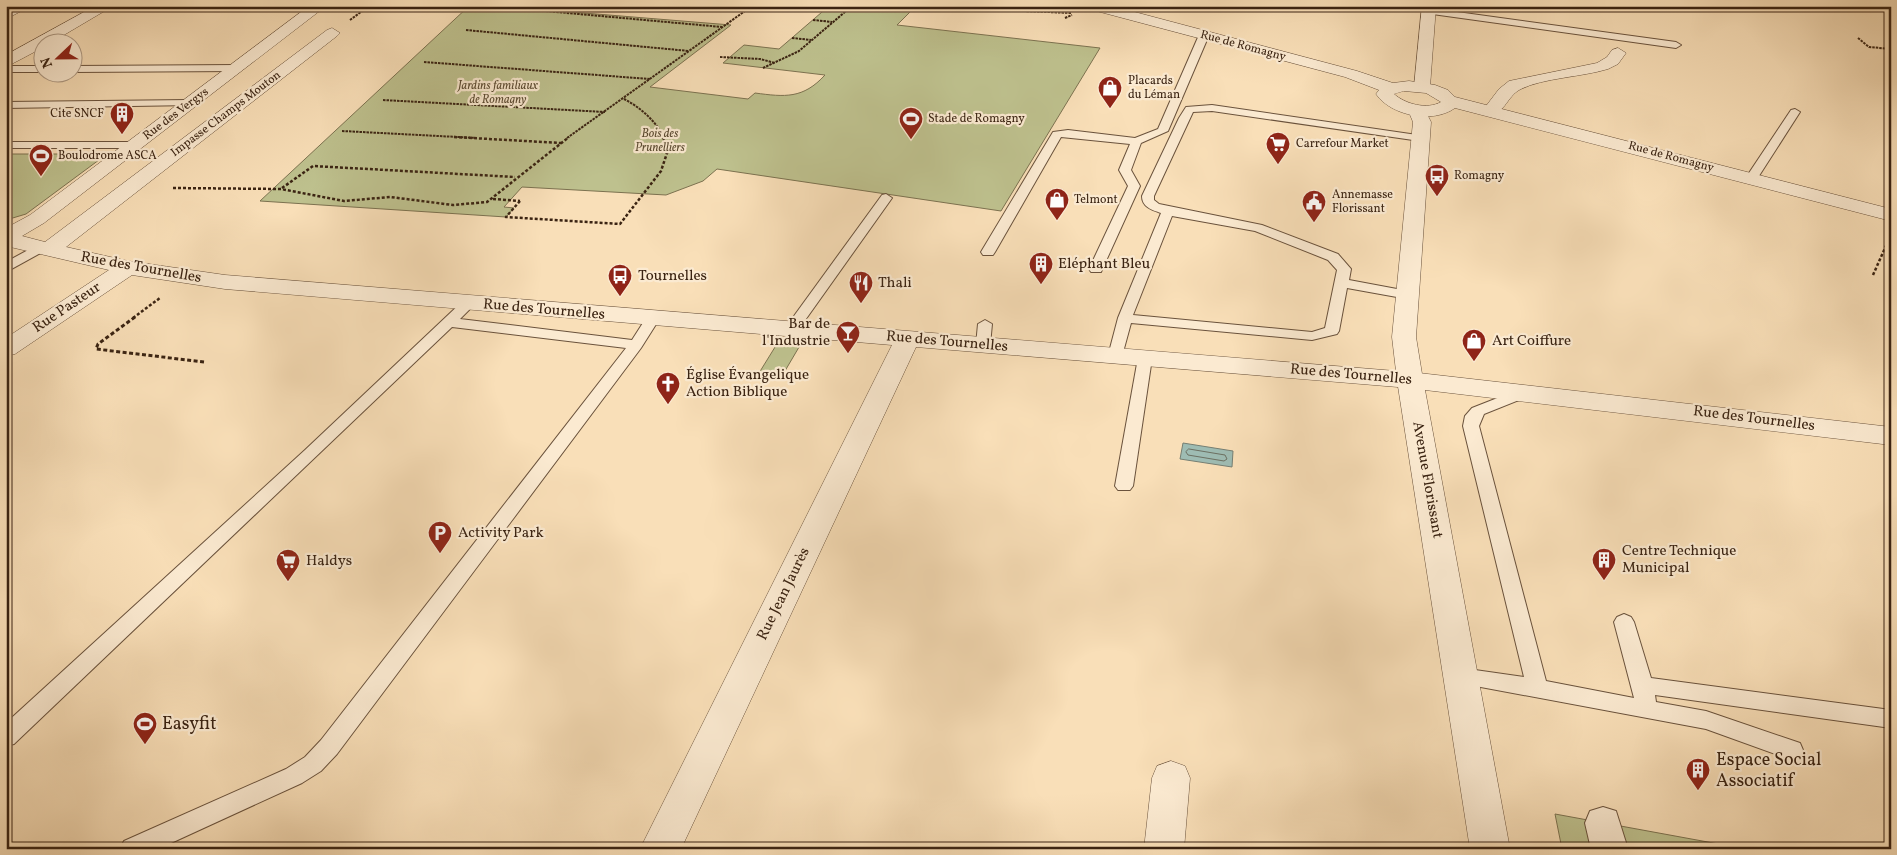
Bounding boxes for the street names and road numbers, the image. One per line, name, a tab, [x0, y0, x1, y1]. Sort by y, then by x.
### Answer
street label: Rue de Romagny	[1198, 27, 1288, 65]
street label: Impasse Champs Mouton	[168, 67, 284, 161]
street label: Rue des Vergys	[140, 84, 212, 144]
street label: Rue de Romagny	[1626, 138, 1716, 176]
street label: Rue des Tournelles	[79, 247, 203, 289]
street label: Rue Pasteur	[29, 277, 105, 339]
street label: Rue des Tournelles	[482, 294, 606, 326]
street label: Rue des Tournelles	[885, 326, 1009, 358]
street label: Rue des Tournelles	[1289, 359, 1413, 391]
street label: Rue des Tournelles	[1692, 401, 1816, 437]
street label: Avenue Florissant	[1406, 420, 1448, 540]
street label: Rue Jean Jaurès	[752, 544, 816, 644]

